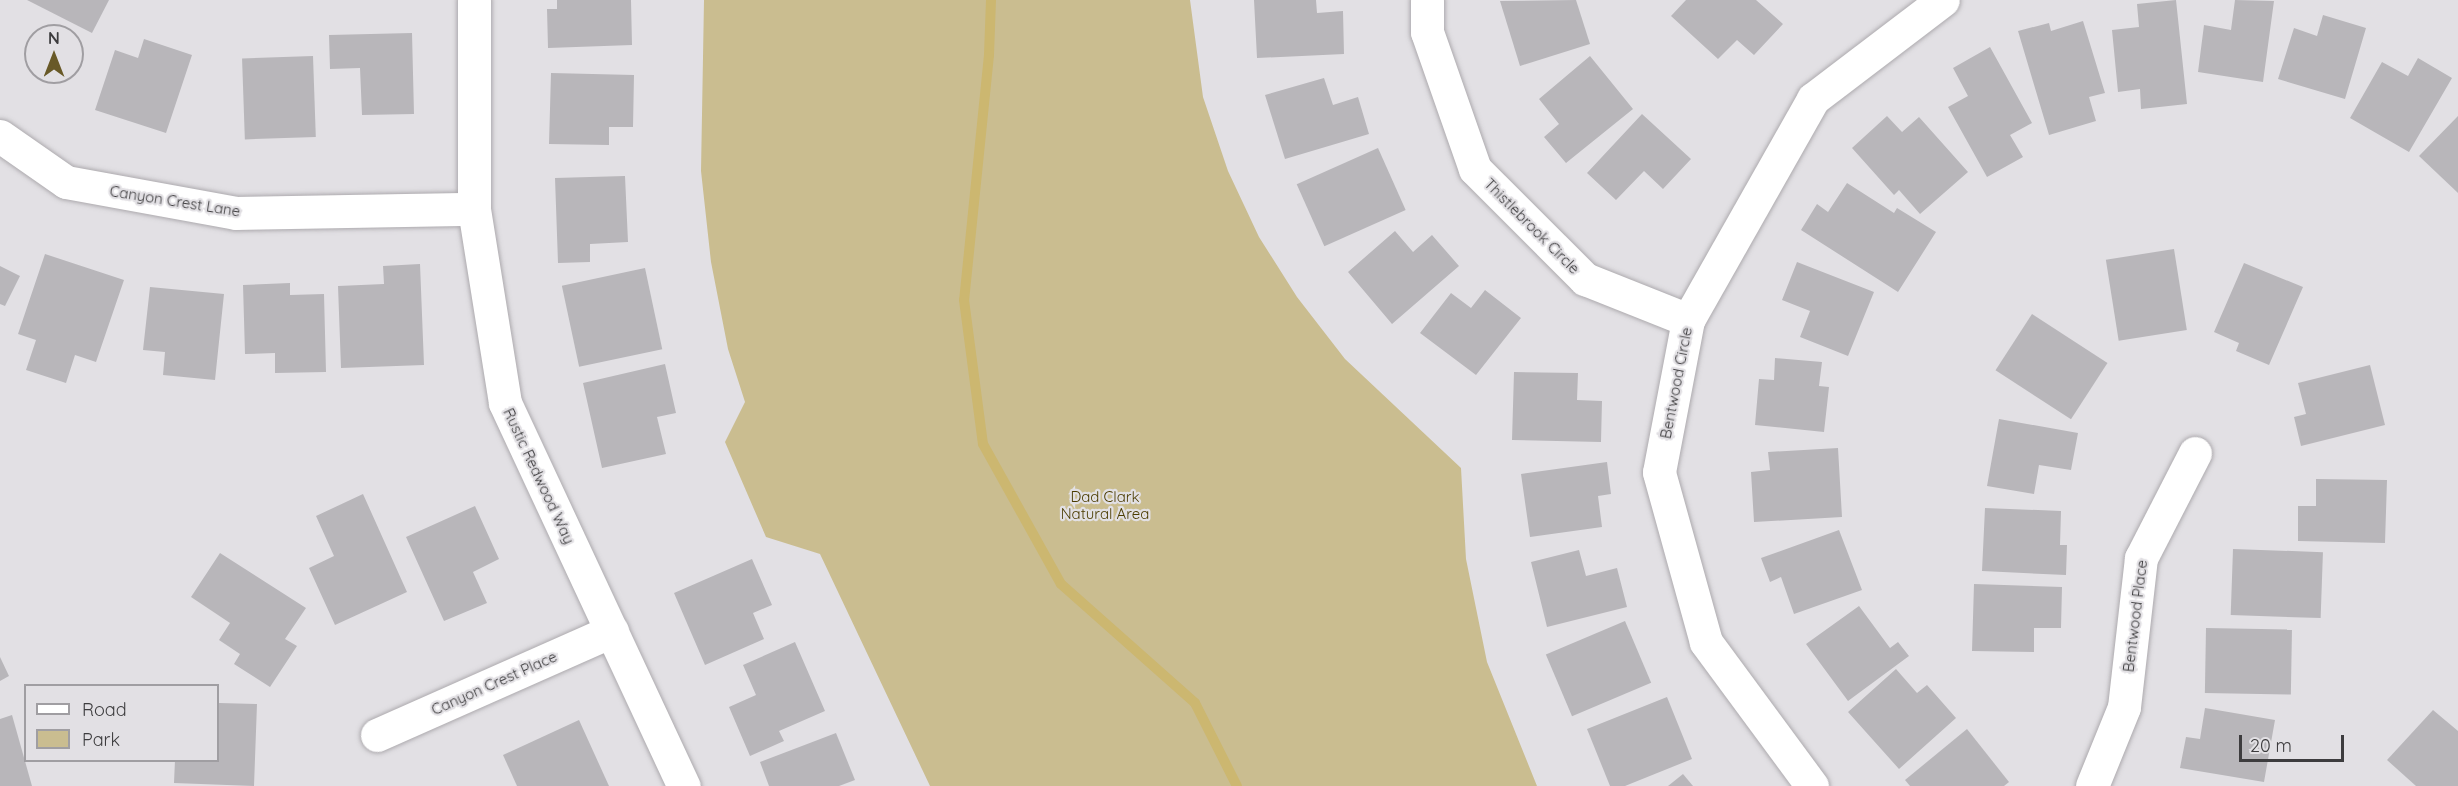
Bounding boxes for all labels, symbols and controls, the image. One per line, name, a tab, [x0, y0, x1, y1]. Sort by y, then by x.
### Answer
north arrow	[24, 24, 84, 84]
text: N	[48, 28, 60, 48]
street label: Thistlebrook Circle	[1481, 175, 1583, 277]
street label: Canyon Crest Lane	[108, 182, 242, 220]
street label: Bentwood Circle	[1656, 326, 1696, 440]
street label: Rustic Redwood Way	[500, 405, 578, 547]
park label: Dad Clark Natural Area	[1061, 487, 1149, 522]
street label: Bentwood Place	[2119, 559, 2151, 673]
street label: Canyon Crest Place	[428, 647, 560, 719]
legend	[24, 684, 219, 762]
text: Road	[82, 698, 127, 721]
scale bar	[2242, 723, 2347, 761]
text: Park	[82, 728, 120, 751]
text: 20 m	[2250, 734, 2292, 757]

